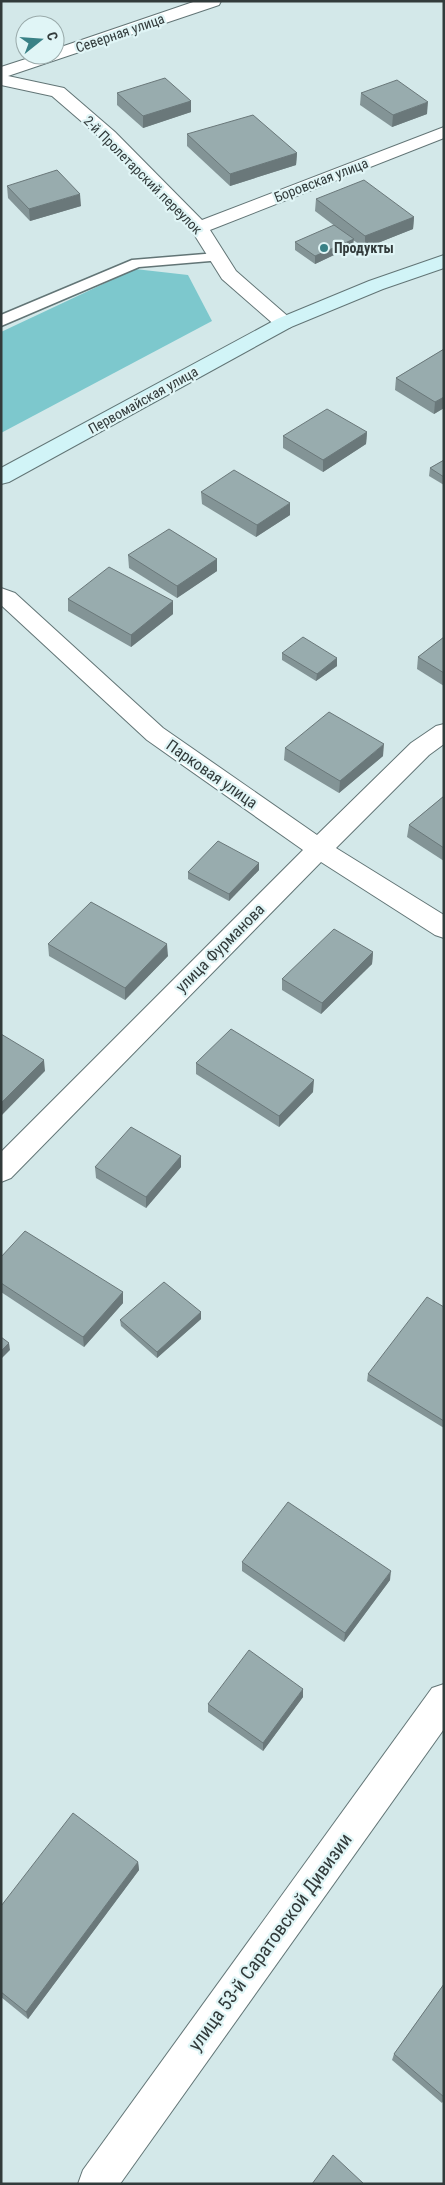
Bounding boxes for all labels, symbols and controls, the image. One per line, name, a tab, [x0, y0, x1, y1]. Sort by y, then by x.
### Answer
street label: Северная улица	[74, 10, 166, 56]
north arrow	[15, 15, 65, 65]
text: С	[44, 30, 61, 42]
street label: 2-й Пролетарский переулок	[81, 113, 206, 238]
street label: Боровская улица	[272, 155, 370, 205]
place label: Продукты	[334, 240, 394, 256]
marker: Продукты	[318, 242, 330, 254]
street label: Первомайская улица	[85, 363, 201, 437]
street label: Парковая улица	[163, 736, 261, 812]
street label: улица Фурманова	[172, 900, 268, 996]
street label: улица 53-й Саратовской Дивизии	[183, 1829, 357, 2055]

